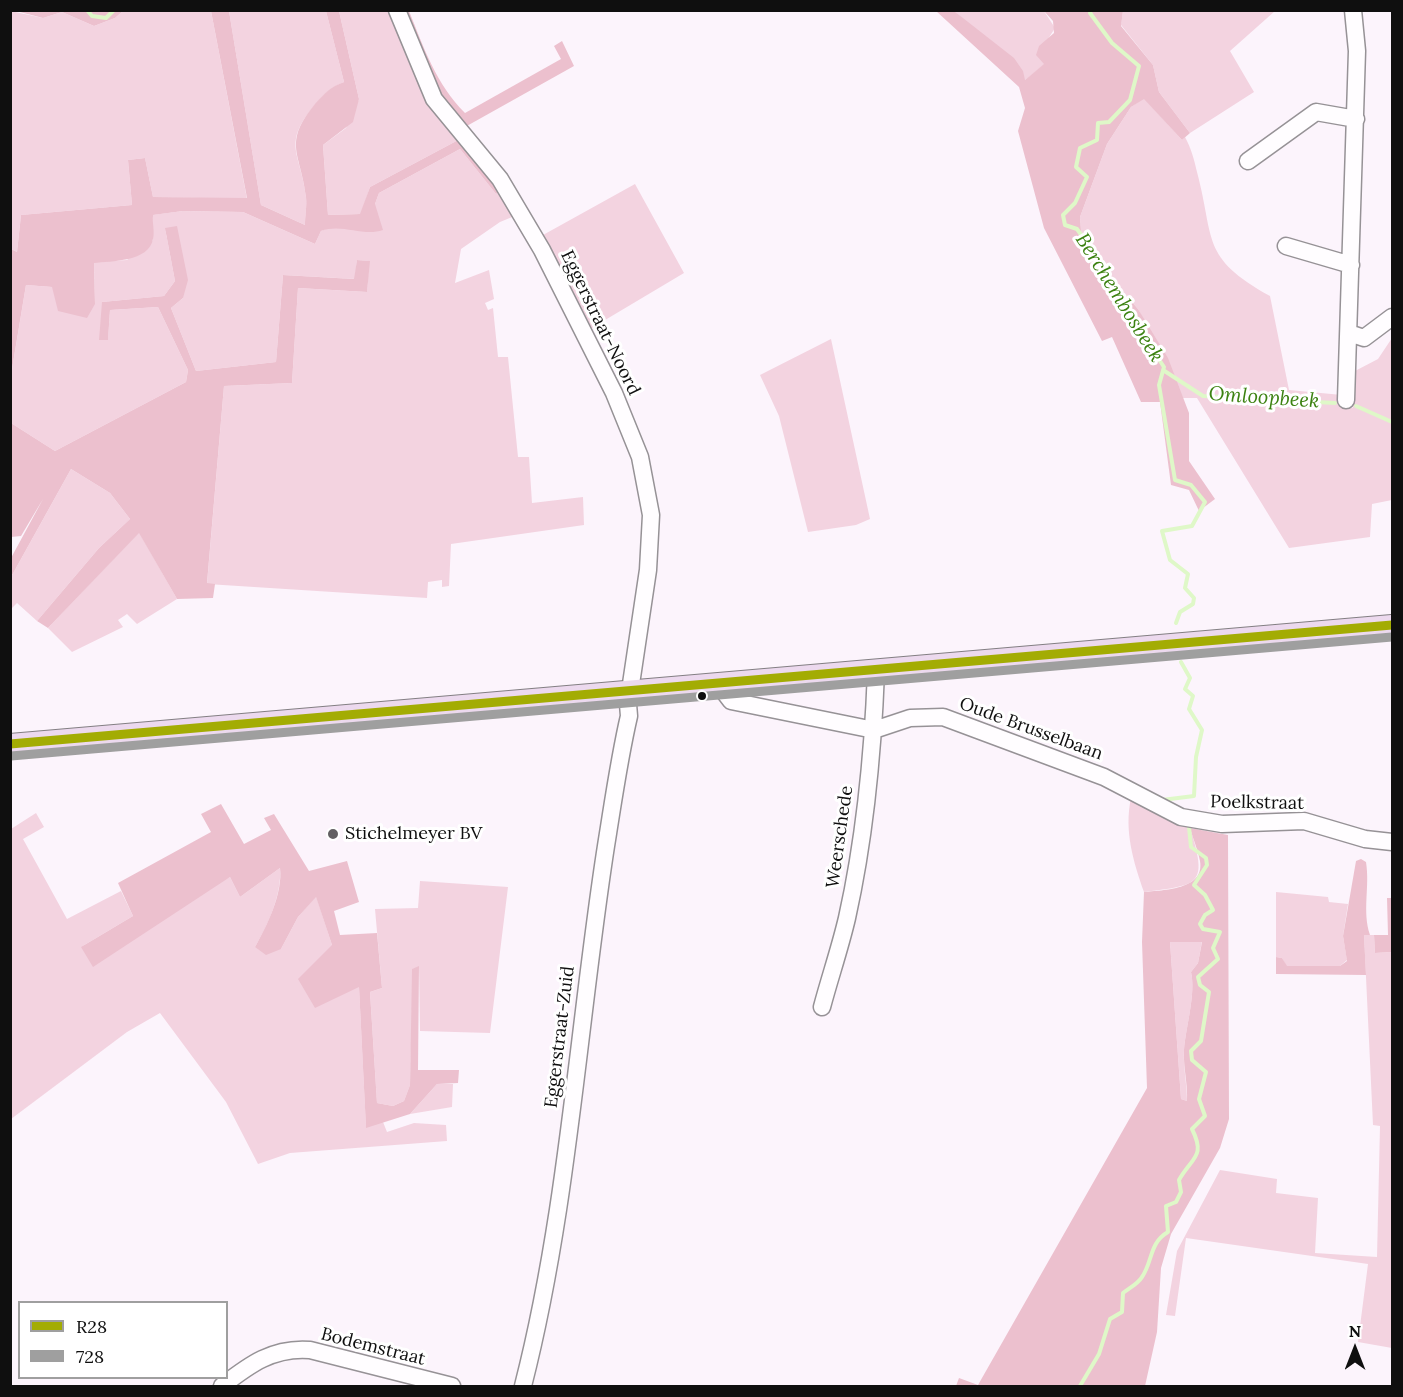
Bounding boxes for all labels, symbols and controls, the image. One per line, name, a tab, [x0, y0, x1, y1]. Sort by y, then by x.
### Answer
water label: Berchembosbeek	[1070, 229, 1168, 367]
street label: Eggerstraat-Noord	[556, 247, 644, 399]
water label: Omloopbeek	[1208, 382, 1320, 414]
unlabelled marker	[696, 690, 708, 702]
street label: Oude Brusselbaan	[956, 693, 1106, 765]
street label: Weerschede	[822, 784, 858, 890]
street label: Poelkstraat	[1210, 791, 1304, 815]
place label: Stichelmeyer BV	[345, 823, 482, 845]
marker: Stichelmeyer BV	[326, 827, 340, 841]
street label: Eggerstraat-Zuid	[541, 965, 579, 1109]
legend	[18, 1301, 228, 1379]
text: R28	[76, 1315, 107, 1338]
north arrow	[1325, 1319, 1385, 1379]
text: N	[1349, 1321, 1361, 1341]
street label: Bodemstraat	[319, 1324, 427, 1370]
text: 728	[76, 1345, 104, 1368]

